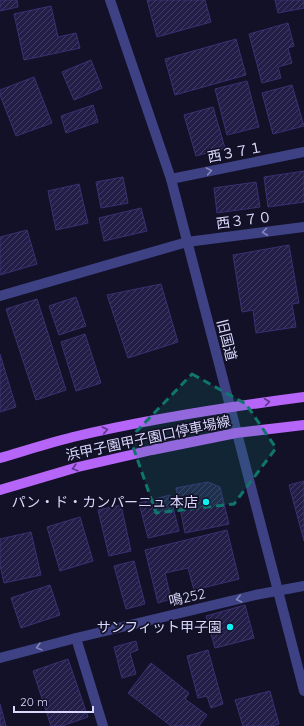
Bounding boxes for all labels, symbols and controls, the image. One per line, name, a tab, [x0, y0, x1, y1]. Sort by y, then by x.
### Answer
street label: 西３７１	[206, 138, 264, 166]
one-way arrow	[206, 168, 212, 176]
street label: 西３７０	[215, 208, 273, 232]
one-way arrow	[262, 227, 268, 236]
street label: 旧国道	[213, 317, 241, 363]
one-way arrow	[264, 398, 270, 407]
street label: 浜甲子園甲子園口停車場線	[64, 412, 232, 464]
one-way arrow	[102, 427, 108, 435]
one-way arrow	[72, 463, 79, 472]
place label: パン・ド・カンパーニュ 本店	[11, 493, 198, 511]
marker: パン・ド・カンパーニュ 本店	[201, 497, 211, 507]
street label: 鳴252	[167, 584, 207, 610]
one-way arrow	[236, 594, 243, 602]
place label: サンフィット甲子園	[97, 618, 222, 636]
marker: サンフィット甲子園	[225, 622, 235, 632]
one-way arrow	[35, 643, 42, 651]
scale bar	[14, 688, 93, 714]
text: 20 m	[20, 694, 48, 709]

